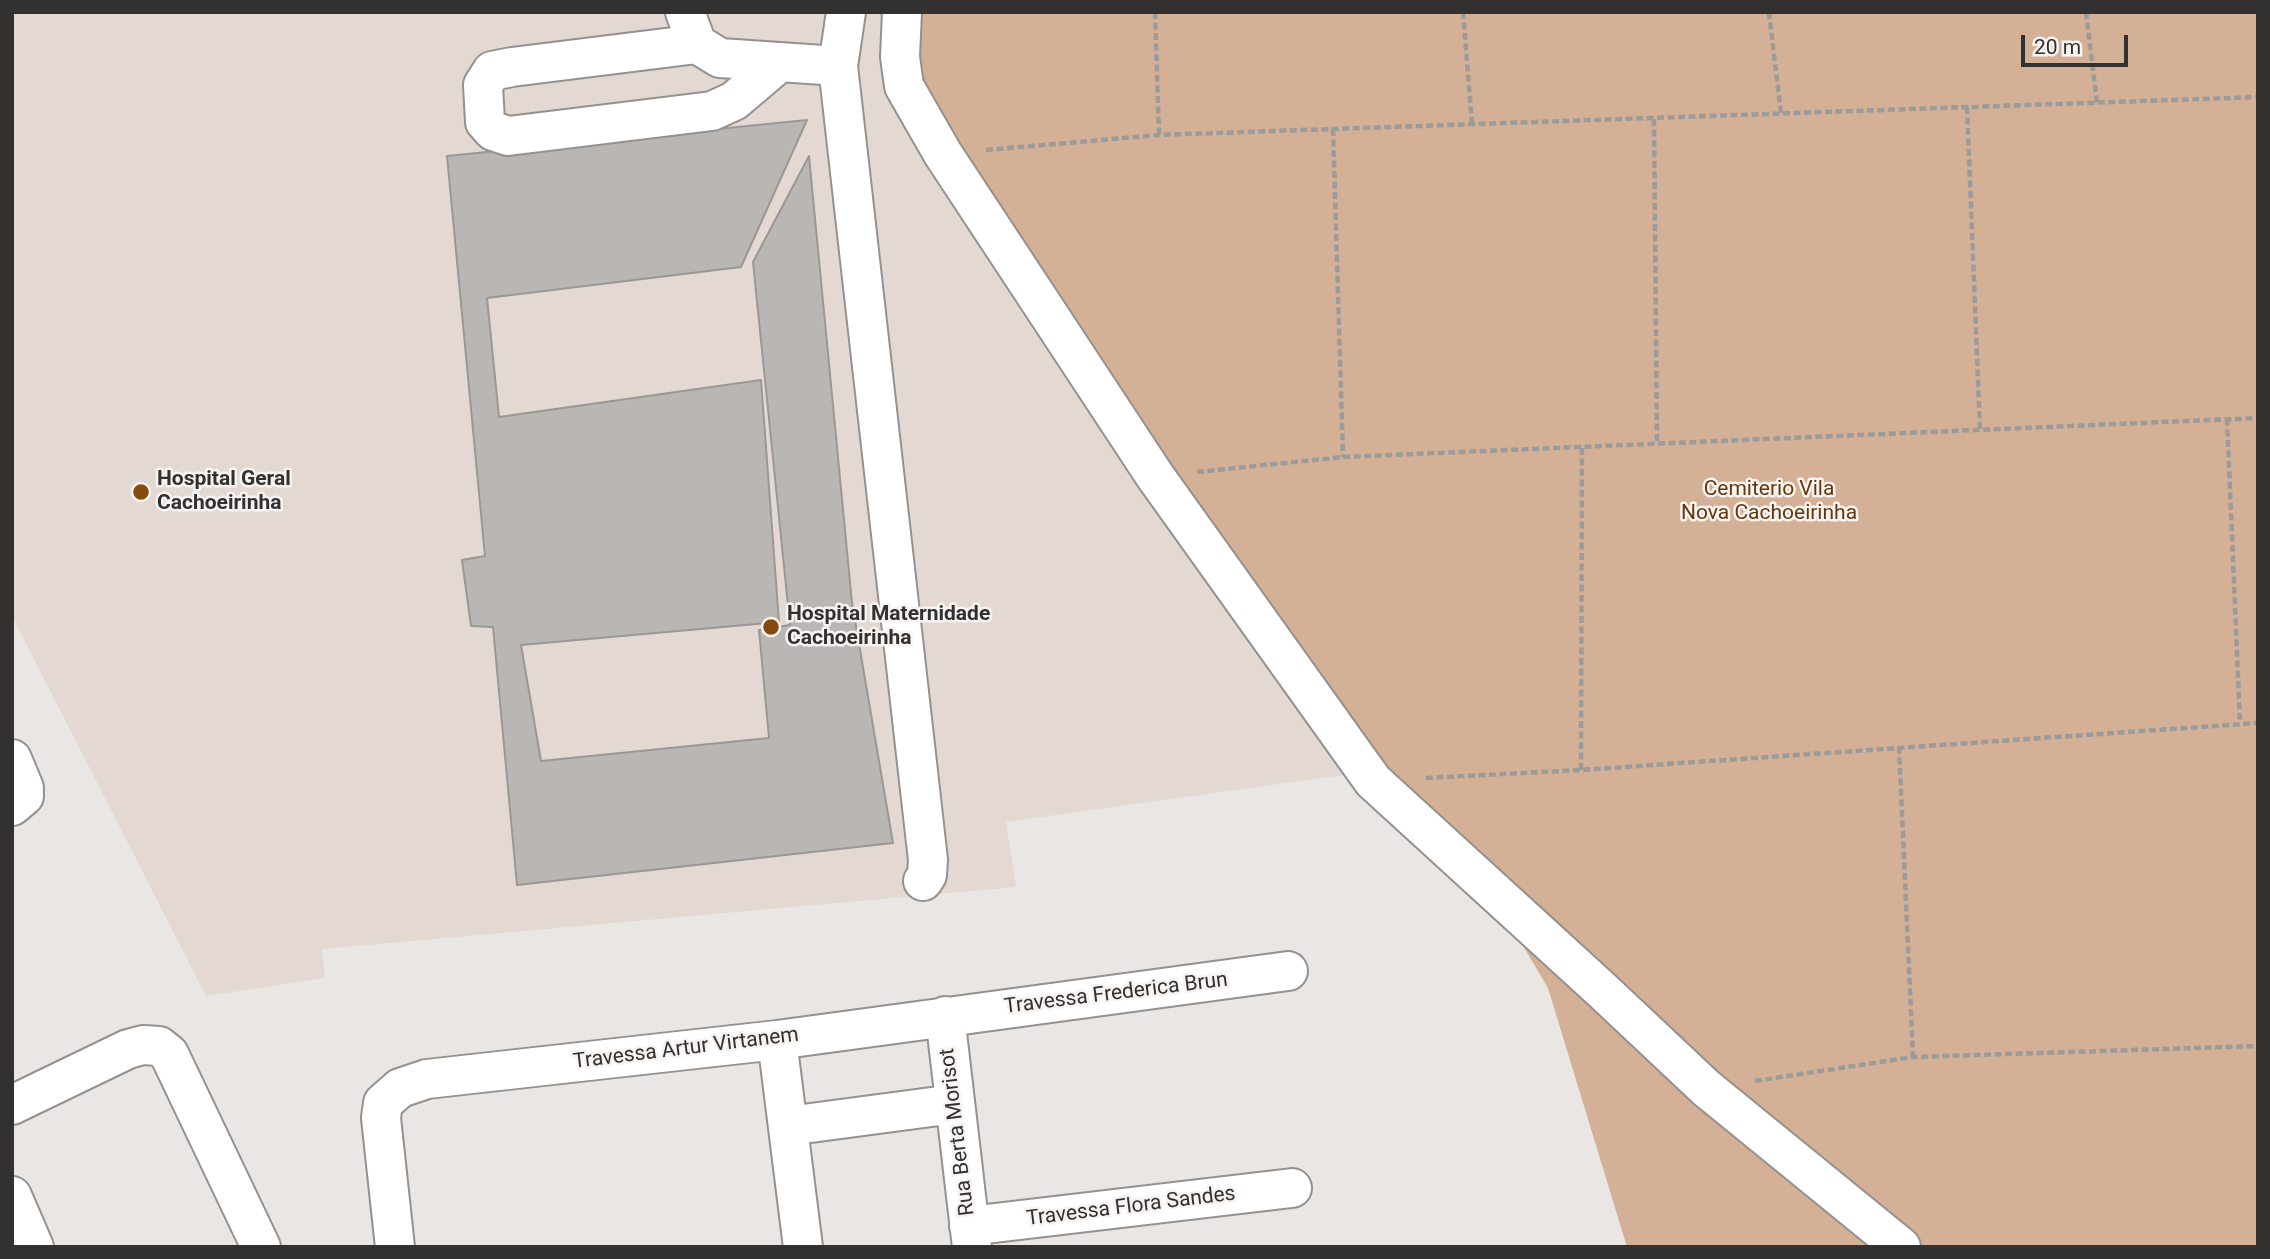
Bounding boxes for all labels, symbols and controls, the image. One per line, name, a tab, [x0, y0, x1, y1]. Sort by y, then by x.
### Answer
scale bar	[2025, 21, 2132, 65]
text: 20 m	[2034, 35, 2081, 59]
place label: Hospital Geral Cachoeirinha	[157, 467, 291, 517]
park label: Cemiterio Vila Nova Cachoeirinha	[1681, 477, 1857, 527]
marker: Hospital Geral Cachoeirinha	[131, 482, 151, 502]
place label: Hospital Maternidade Cachoeirinha	[787, 602, 990, 652]
marker: Hospital Maternidade Cachoeirinha	[761, 617, 781, 637]
street label: Travessa Frederica Brun	[1003, 968, 1229, 1020]
street label: Travessa Artur Virtanem	[572, 1023, 800, 1075]
street label: Rua Berta Morisot	[935, 1047, 981, 1217]
street label: Travessa Flora Sandes	[1025, 1182, 1237, 1232]

